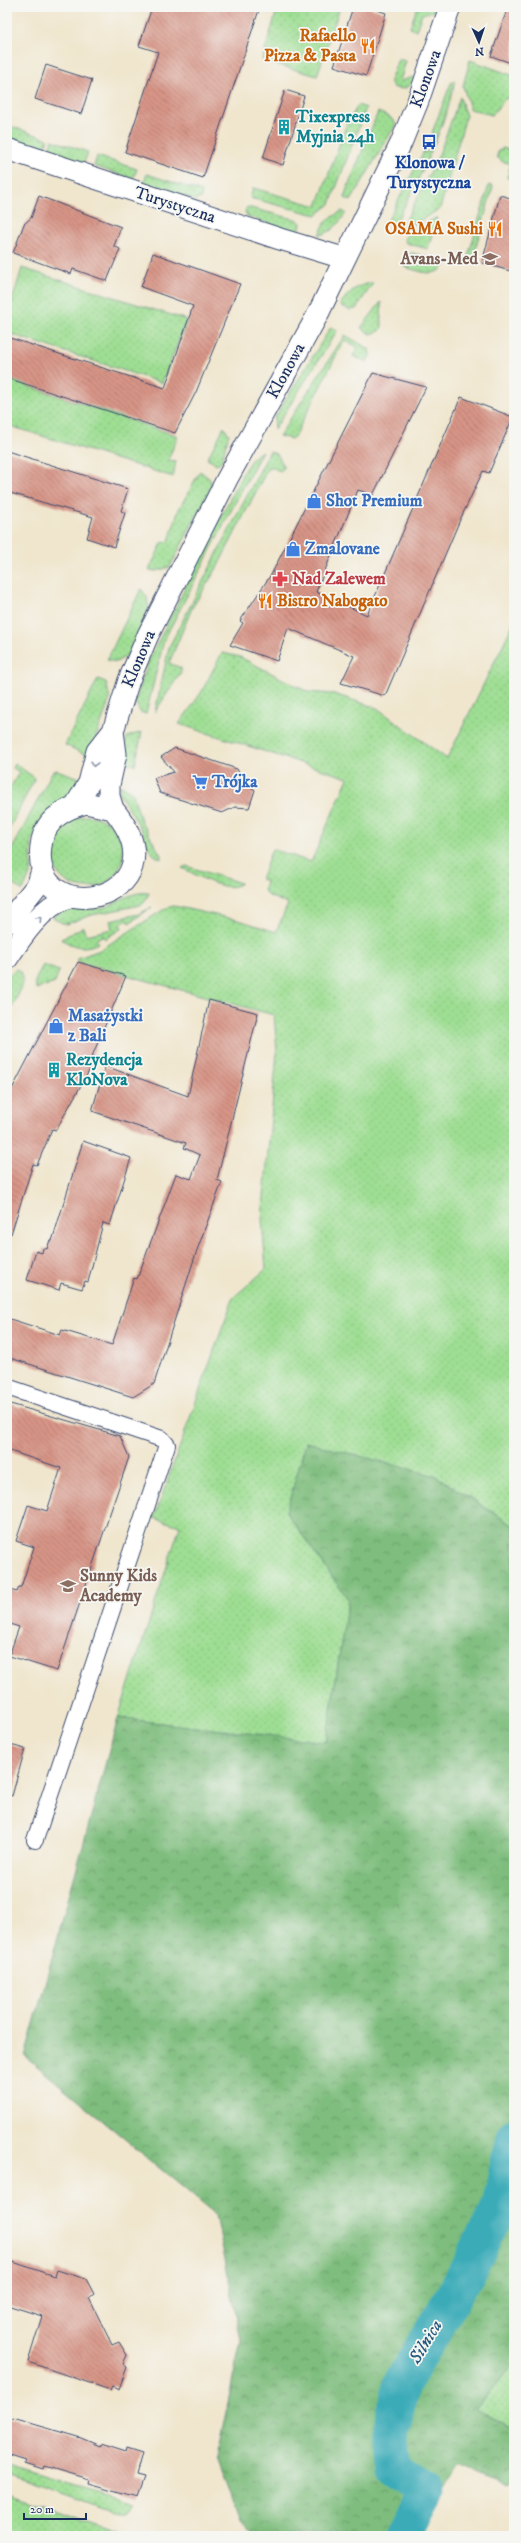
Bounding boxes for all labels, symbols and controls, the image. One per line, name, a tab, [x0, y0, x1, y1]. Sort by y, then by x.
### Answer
north arrow	[459, 22, 499, 62]
place label: Rafaello Pizza & Pasta	[264, 25, 357, 67]
restaurant icon: Rafaello Pizza & Pasta	[359, 37, 377, 55]
text: N	[475, 44, 484, 58]
street label: Klonowa	[405, 46, 447, 111]
place label: Tixexpress Myjnia 24h	[295, 106, 375, 148]
building icon: Tixexpress Myjnia 24h	[275, 118, 293, 136]
bus stop icon: Klonowa / Turystyczna	[420, 133, 438, 151]
place label: Klonowa / Turystyczna	[386, 152, 472, 194]
street label: Turystyczna	[132, 182, 219, 229]
place label: OSAMA Sushi	[385, 218, 484, 240]
restaurant icon: OSAMA Sushi	[486, 220, 504, 238]
place label: Avans-Med	[400, 248, 479, 270]
school or university icon: Avans-Med	[481, 250, 499, 268]
street label: Klonowa	[262, 339, 311, 403]
place label: Shot Premium	[326, 490, 423, 512]
shop icon: Shot Premium	[305, 492, 323, 510]
place label: Zmalovane	[305, 538, 380, 560]
shop icon: Zmalovane	[284, 540, 302, 558]
place label: Nad Zalewem	[292, 568, 386, 590]
pharmacy icon: Nad Zalewem	[271, 570, 289, 588]
place label: Bistro Nabogato	[277, 590, 388, 612]
restaurant icon: Bistro Nabogato	[256, 592, 274, 610]
street label: Klonowa	[117, 626, 161, 691]
one-way arrow	[90, 761, 98, 767]
place label: Trójka	[211, 771, 258, 793]
supermarket icon: Trójka	[191, 773, 209, 791]
one-way arrow	[34, 916, 41, 923]
place label: Masażystki z Bali	[68, 1005, 144, 1047]
shop icon: Masażystki z Bali	[47, 1017, 65, 1035]
place label: Rezydencja KloNova	[66, 1049, 143, 1091]
building icon: Rezydencja KloNova	[45, 1061, 63, 1079]
place label: Sunny Kids Academy	[79, 1565, 157, 1607]
school or university icon: Sunny Kids Academy	[59, 1577, 77, 1595]
water label: Silnica	[404, 2316, 448, 2369]
scale bar	[24, 2495, 86, 2521]
text: 20 m	[30, 2502, 54, 2517]

